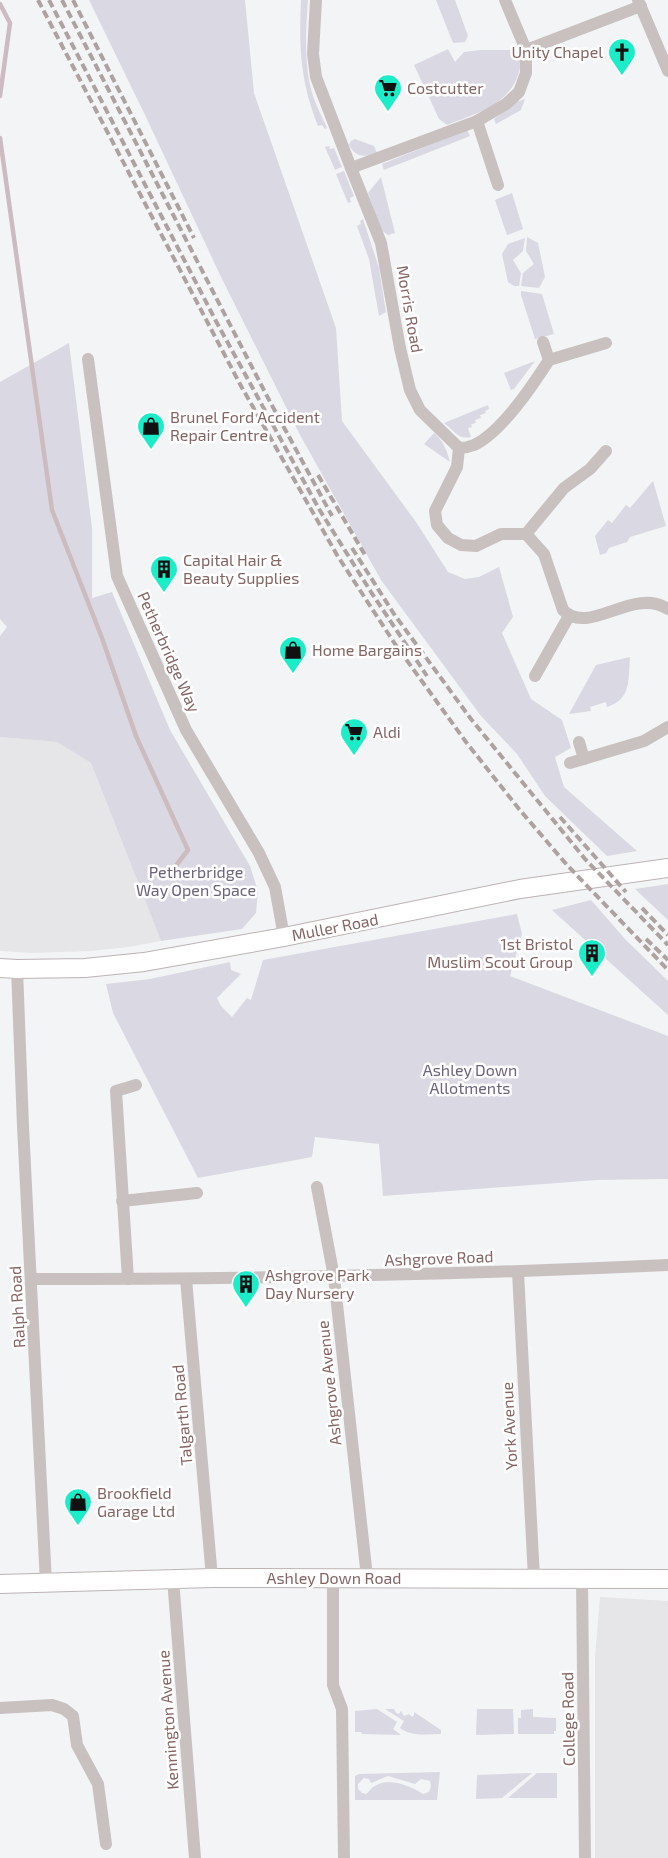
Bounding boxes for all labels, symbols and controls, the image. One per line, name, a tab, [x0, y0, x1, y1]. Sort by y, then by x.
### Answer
church icon: Unity Chapel	[607, 37, 637, 76]
place label: Unity Chapel	[511, 42, 603, 61]
supermarket icon: Costcutter	[373, 73, 403, 112]
place label: Costcutter	[407, 78, 484, 97]
street label: Morris Road	[393, 264, 428, 354]
place label: Brunel Ford Accident Repair Centre	[170, 407, 320, 444]
shop icon: Brunel Ford Accident Repair Centre	[136, 411, 166, 450]
place label: Capital Hair & Beauty Supplies	[183, 550, 299, 587]
building icon: Capital Hair & Beauty Supplies	[149, 554, 179, 593]
street label: Petherbridge Way	[134, 589, 205, 716]
shop icon: Home Bargains	[278, 635, 308, 674]
place label: Home Bargains	[312, 640, 422, 659]
supermarket icon: Aldi	[339, 717, 369, 756]
place label: Aldi	[373, 722, 401, 741]
park label: Petherbridge Way Open Space	[136, 862, 256, 899]
street label: Muller Road	[290, 909, 380, 944]
place label: 1st Bristol Muslim Scout Group	[427, 934, 573, 971]
building icon: 1st Bristol Muslim Scout Group	[577, 938, 607, 977]
park label: Ashley Down Allotments	[423, 1060, 517, 1097]
street label: Ashgrove Road	[384, 1246, 494, 1269]
street label: Ralph Road	[5, 1265, 28, 1349]
place label: Ashgrove Park Day Nursery	[265, 1265, 370, 1302]
building icon: Ashgrove Park Day Nursery	[231, 1269, 261, 1308]
street label: Ashgrove Avenue	[313, 1320, 344, 1446]
street label: Talgarth Road	[168, 1364, 195, 1466]
street label: York Avenue	[497, 1381, 520, 1471]
place label: Brookfield Garage Ltd	[97, 1483, 175, 1520]
shop icon: Brookfield Garage Ltd	[63, 1487, 93, 1526]
street label: Ashley Down Road	[267, 1568, 401, 1587]
street label: Kennington Avenue	[153, 1650, 182, 1790]
street label: College Road	[557, 1672, 578, 1766]

